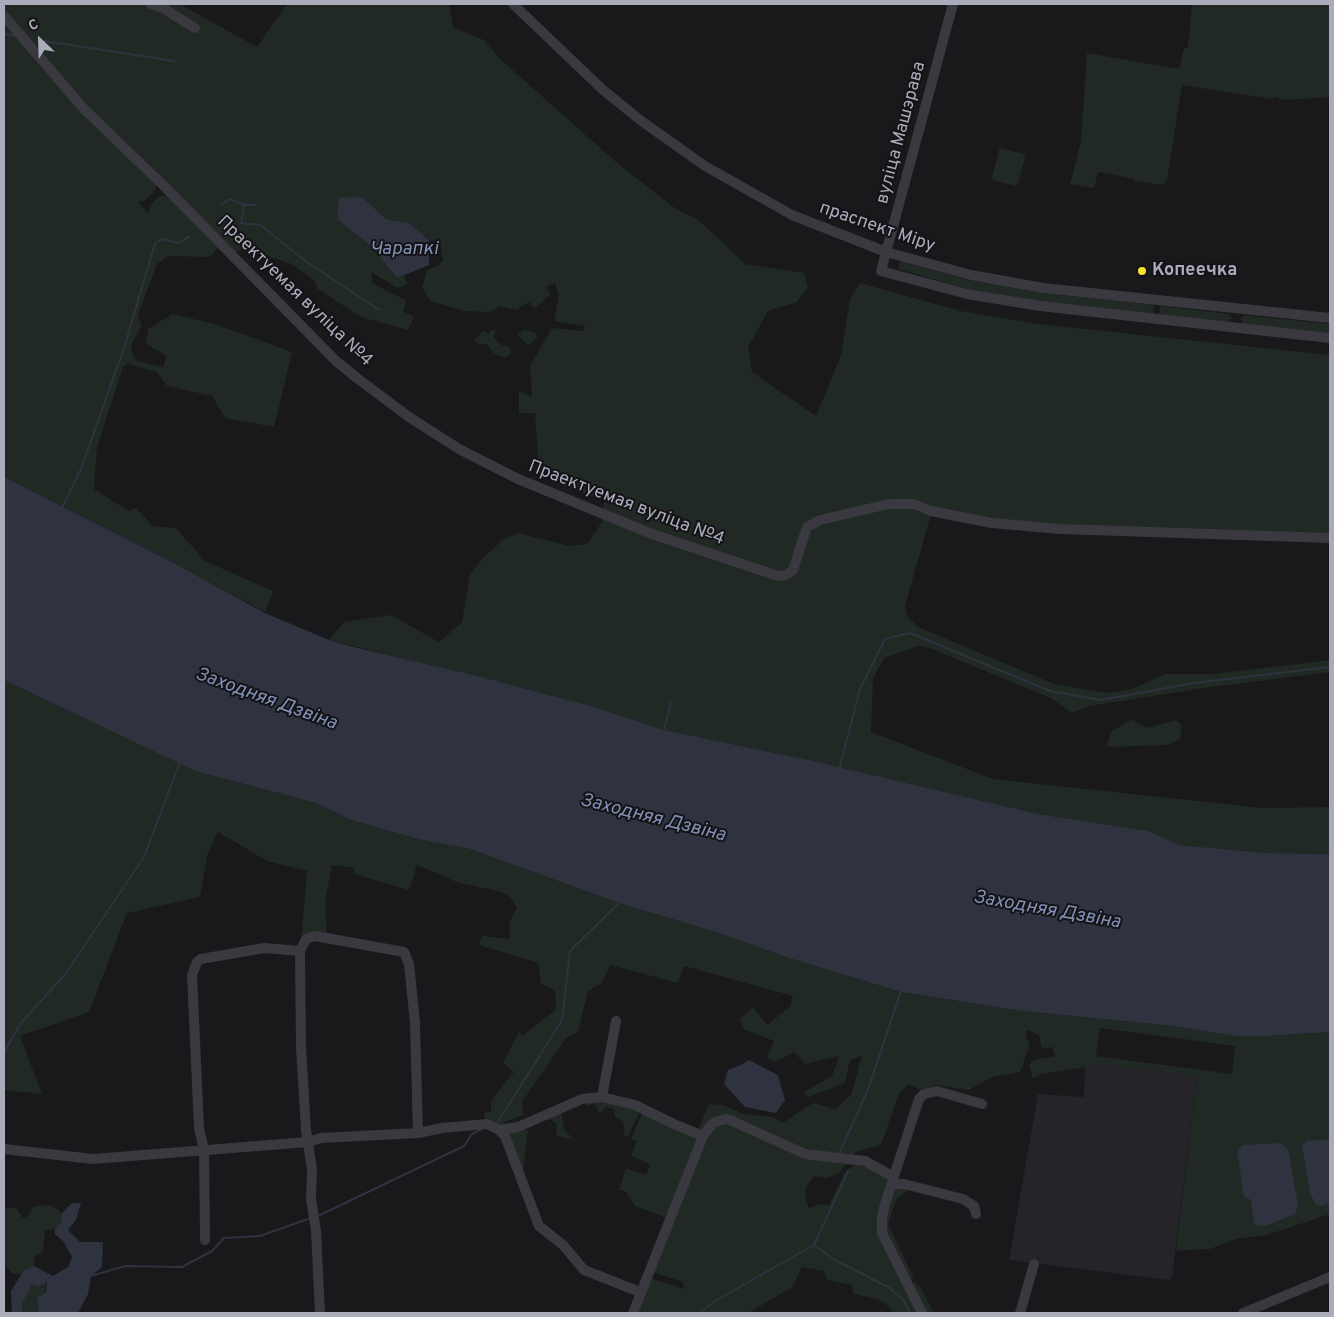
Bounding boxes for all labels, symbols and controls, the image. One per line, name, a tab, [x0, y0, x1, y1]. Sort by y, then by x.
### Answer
north arrow	[15, 15, 65, 65]
text: С	[26, 16, 41, 35]
street label: вуліца Машэрава	[873, 59, 931, 207]
street label: праспект Міру	[816, 198, 938, 258]
street label: Праектуемая вуліца №4	[212, 212, 376, 372]
water label: Чарапкі	[370, 239, 438, 261]
place label: Копеечка	[1152, 260, 1237, 282]
marker: Копеечка	[1136, 265, 1148, 277]
street label: Праектуемая вуліца №4	[525, 457, 727, 551]
water label: Заходняя Дзвіна	[192, 664, 340, 736]
water label: Заходняя Дзвіна	[578, 790, 728, 848]
water label: Заходняя Дзвіна	[972, 887, 1122, 935]

